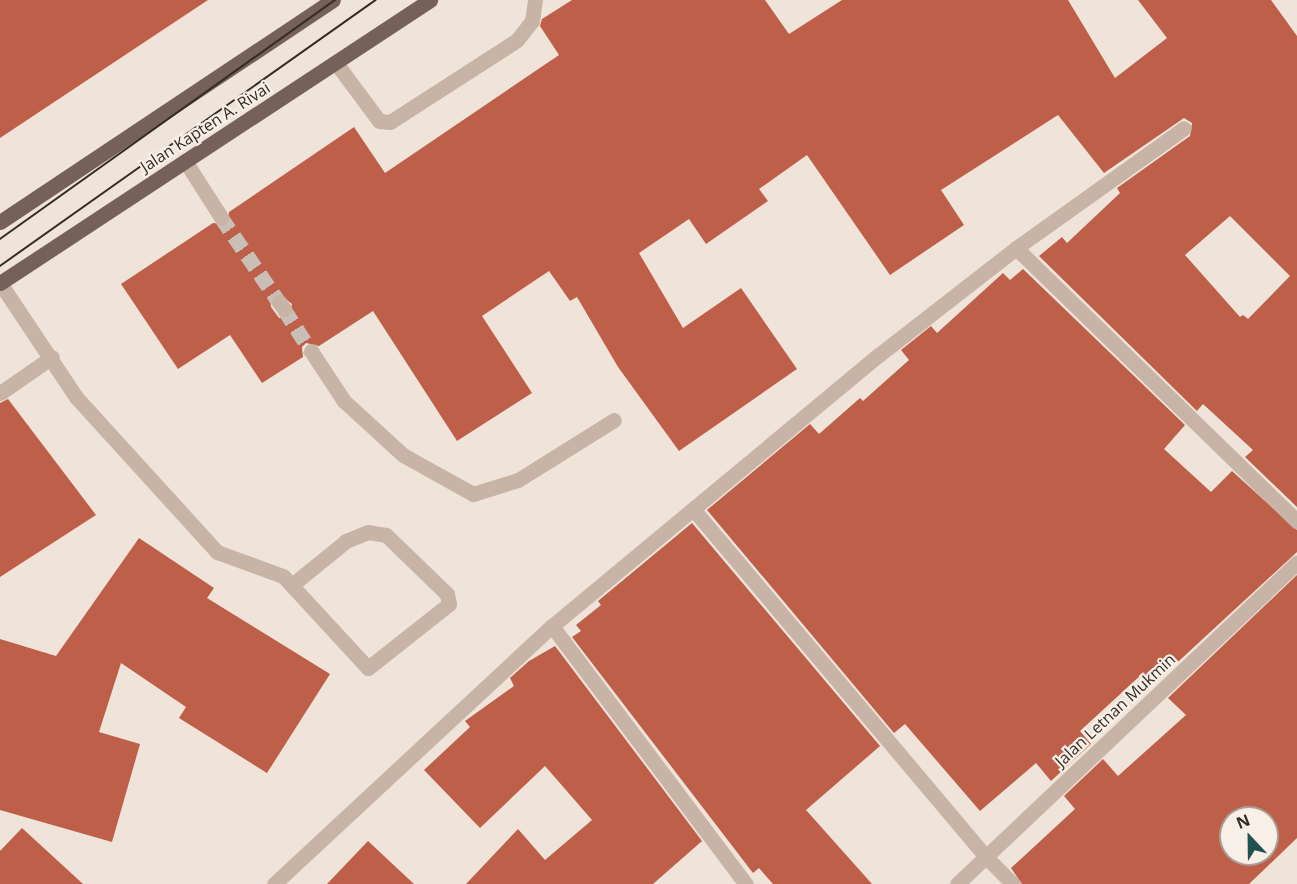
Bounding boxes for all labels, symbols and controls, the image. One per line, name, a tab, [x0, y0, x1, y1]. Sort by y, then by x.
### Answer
street label: Jalan Kapten A. Rivai	[137, 78, 273, 176]
street label: Jalan Letnan Mukmin	[1051, 649, 1179, 771]
north arrow	[1219, 806, 1279, 866]
text: N	[1233, 809, 1253, 834]

